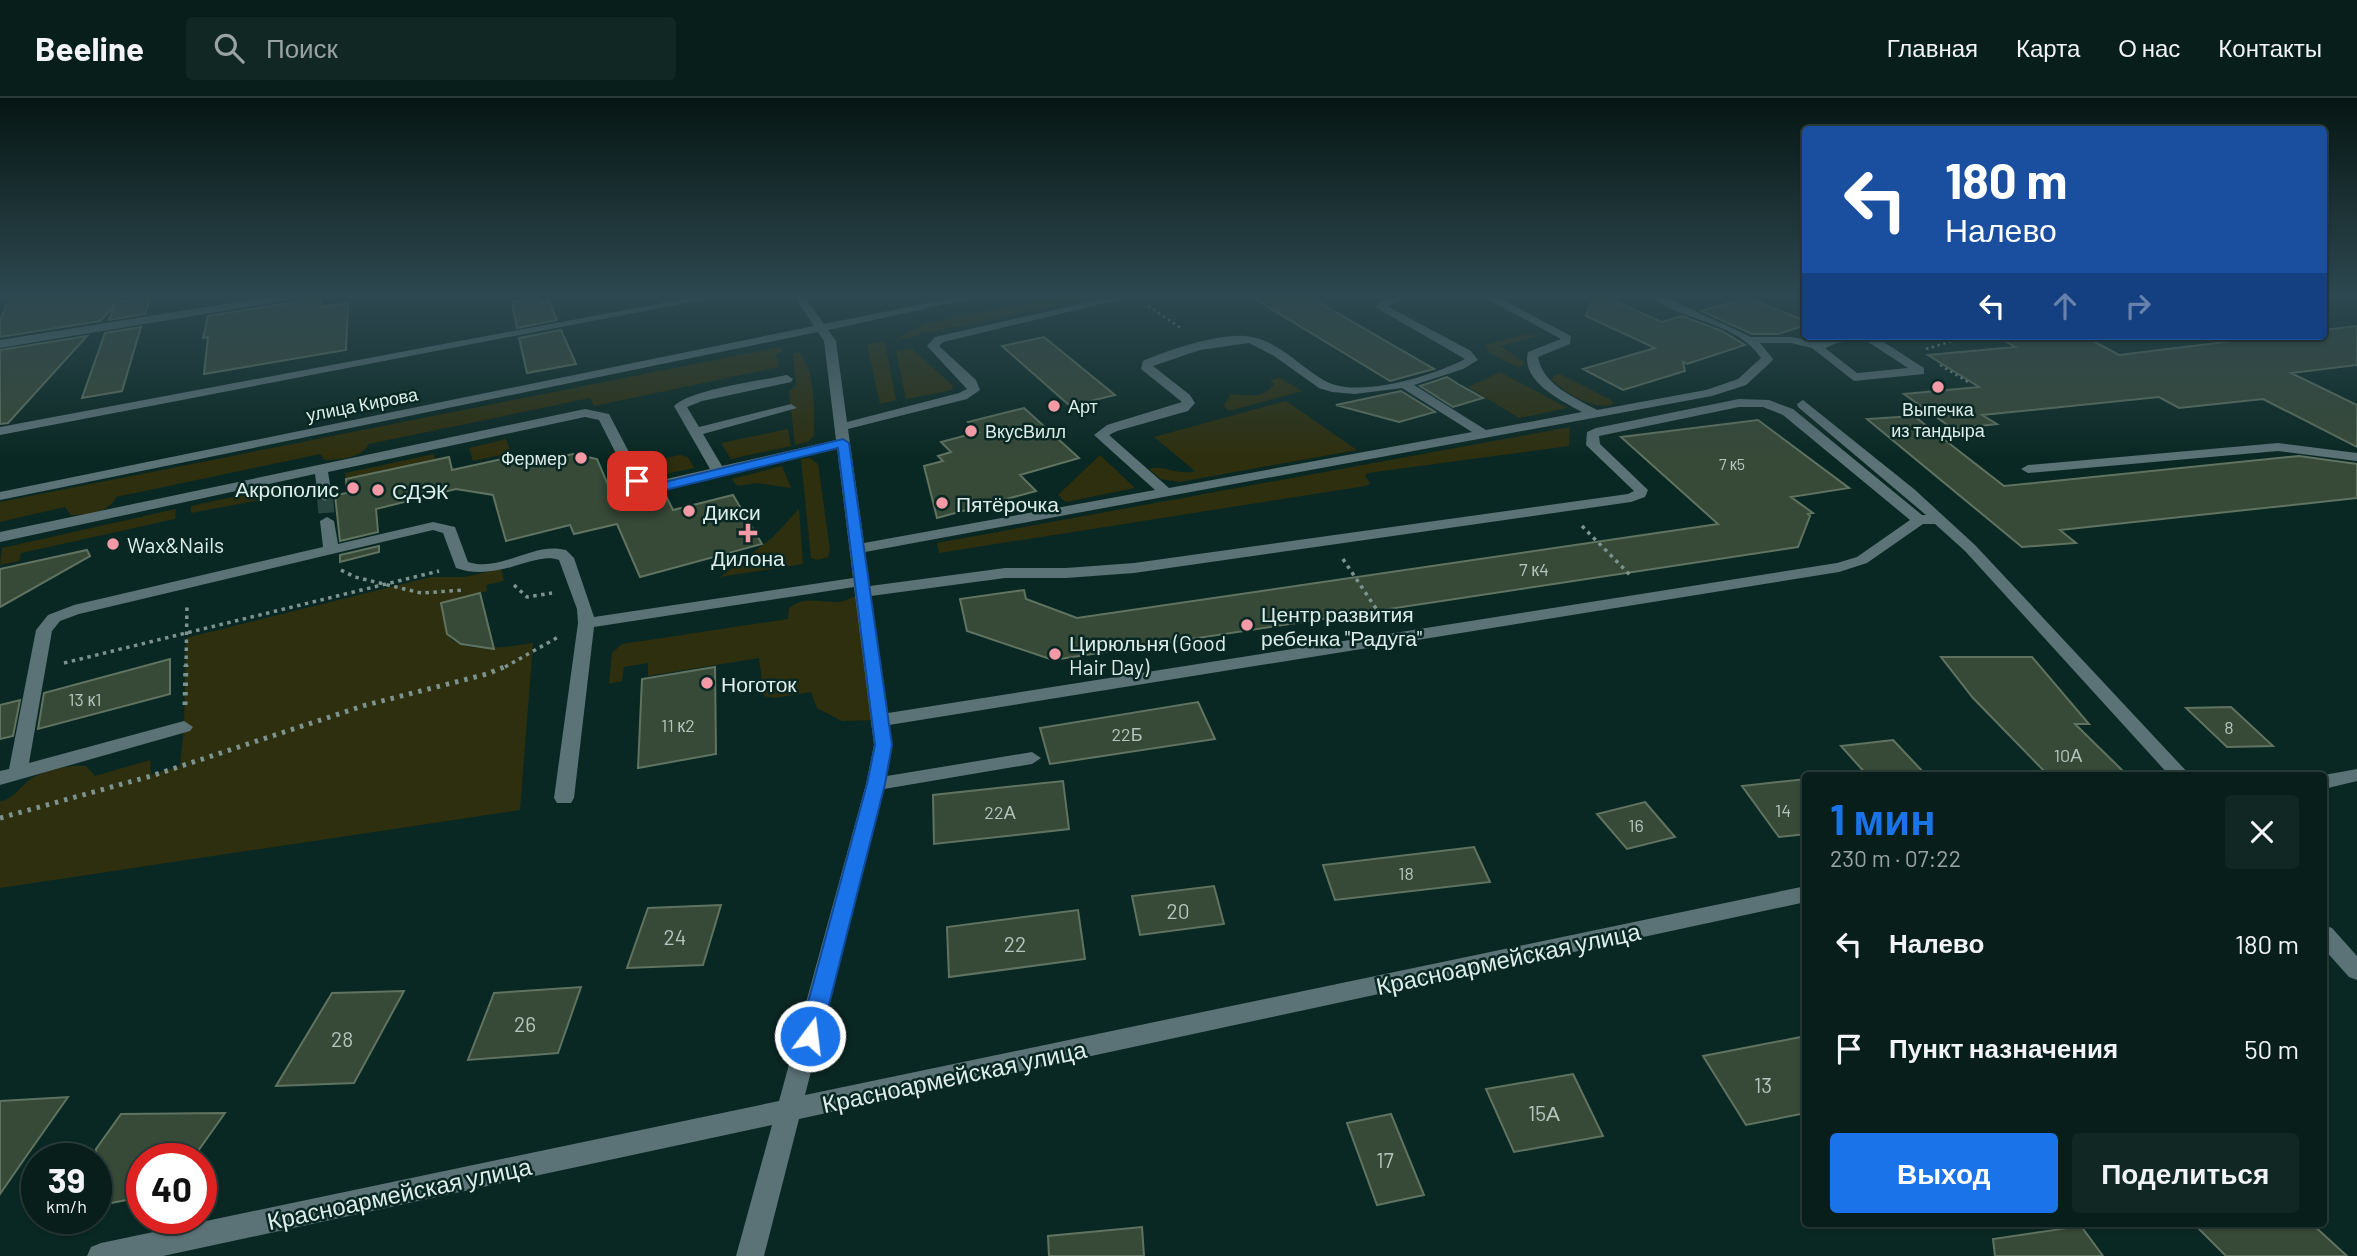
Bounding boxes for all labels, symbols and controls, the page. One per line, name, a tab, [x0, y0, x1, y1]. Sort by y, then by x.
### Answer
search box	[186, 17, 676, 80]
text: Beeline	[35, 28, 144, 68]
icon: search	[210, 29, 248, 67]
text: Поиск	[266, 32, 338, 63]
text: Главная	[1887, 33, 1978, 62]
text: Карта	[2016, 33, 2080, 62]
text: О нас	[2118, 33, 2180, 62]
text: Контакты	[2218, 33, 2322, 62]
text: 180 m	[1945, 150, 2068, 209]
icon: left	[1830, 154, 1921, 245]
text: Налево	[1945, 210, 2057, 248]
icon: left	[1973, 287, 2011, 325]
icon: ahead	[2046, 287, 2084, 325]
icon: right	[2119, 287, 2157, 325]
marker: Выпечка из тандыра	[1930, 379, 1946, 395]
street label: улица Кирова	[304, 382, 421, 426]
place label: Арт	[1068, 395, 1098, 417]
marker: Арт	[1046, 398, 1062, 414]
place label: Выпечка из тандыра	[1891, 398, 1986, 441]
place label: ВкусВилл	[985, 420, 1066, 442]
marker: ВкусВилл	[963, 423, 979, 439]
place label: Фермер	[501, 447, 567, 469]
marker: Фермер	[573, 450, 589, 466]
pin	[607, 451, 667, 511]
house number: 7 к5	[1719, 454, 1745, 473]
icon: arrive	[618, 462, 656, 500]
place label: Акрополис	[235, 476, 339, 501]
place label: СДЭК	[392, 478, 449, 503]
marker: Акрополис	[345, 480, 361, 496]
marker: СДЭК	[370, 482, 386, 498]
place label: Пятёрочка	[956, 491, 1059, 516]
marker: Пятёрочка	[934, 495, 950, 511]
place label: Дикси	[703, 499, 761, 524]
marker: Дикси	[681, 503, 697, 519]
marker: Дилона	[740, 525, 756, 541]
place label: Wax&Nails	[127, 532, 224, 557]
marker: Wax&Nails	[105, 536, 121, 552]
place label: Дилона	[711, 545, 785, 570]
house number: 7 к4	[1519, 558, 1549, 580]
place label: Центр развития ребенка "Радуга"	[1261, 601, 1422, 650]
marker: Центр развития ребенка "Радуга"	[1239, 617, 1255, 633]
place label: Цирюльня (Good Hair Day)	[1069, 630, 1226, 679]
marker: Цирюльня (Good Hair Day)	[1047, 646, 1063, 662]
place label: Ноготок	[721, 671, 797, 696]
marker: Ноготок	[699, 675, 715, 691]
house number: 13 к1	[68, 688, 102, 710]
house number: 11 к2	[661, 714, 695, 736]
house number: 8	[2224, 716, 2234, 738]
house number: 22Б	[1111, 723, 1143, 745]
house number: 10А	[2054, 744, 2082, 766]
text: 1 мин	[1830, 793, 1936, 843]
button: close	[2225, 795, 2299, 869]
house number: 14	[1775, 799, 1791, 821]
house number: 22А	[984, 801, 1016, 823]
house number: 16	[1628, 814, 1644, 836]
text: 230 m · 07:22	[1830, 844, 1961, 872]
house number: 18	[1398, 862, 1414, 884]
house number: 20	[1166, 898, 1190, 923]
street label: Красноармейская улица	[1373, 916, 1643, 1000]
house number: 24	[664, 924, 686, 949]
icon: left	[1830, 925, 1868, 963]
text: Налево	[1889, 927, 1984, 958]
text: 180 m	[2235, 928, 2299, 959]
house number: 22	[1004, 931, 1026, 956]
position arrow	[773, 999, 847, 1073]
house number: 26	[514, 1011, 536, 1036]
house number: 28	[331, 1026, 353, 1051]
icon: arrive	[1830, 1030, 1868, 1068]
text: Пункт назначения	[1889, 1032, 2118, 1063]
text: 50 m	[2244, 1033, 2299, 1064]
street label: Красноармейская улица	[819, 1034, 1089, 1118]
house number: 13	[1754, 1072, 1772, 1097]
house number: 15А	[1528, 1100, 1560, 1125]
button: Выход	[1830, 1133, 2058, 1213]
button: Поделиться	[2072, 1133, 2299, 1213]
speed limit sign: 40	[126, 1143, 217, 1234]
house number: 17	[1376, 1147, 1394, 1172]
street label: Красноармейская улица	[264, 1151, 534, 1235]
text: 39	[48, 1158, 85, 1200]
text: km/h	[46, 1195, 87, 1217]

